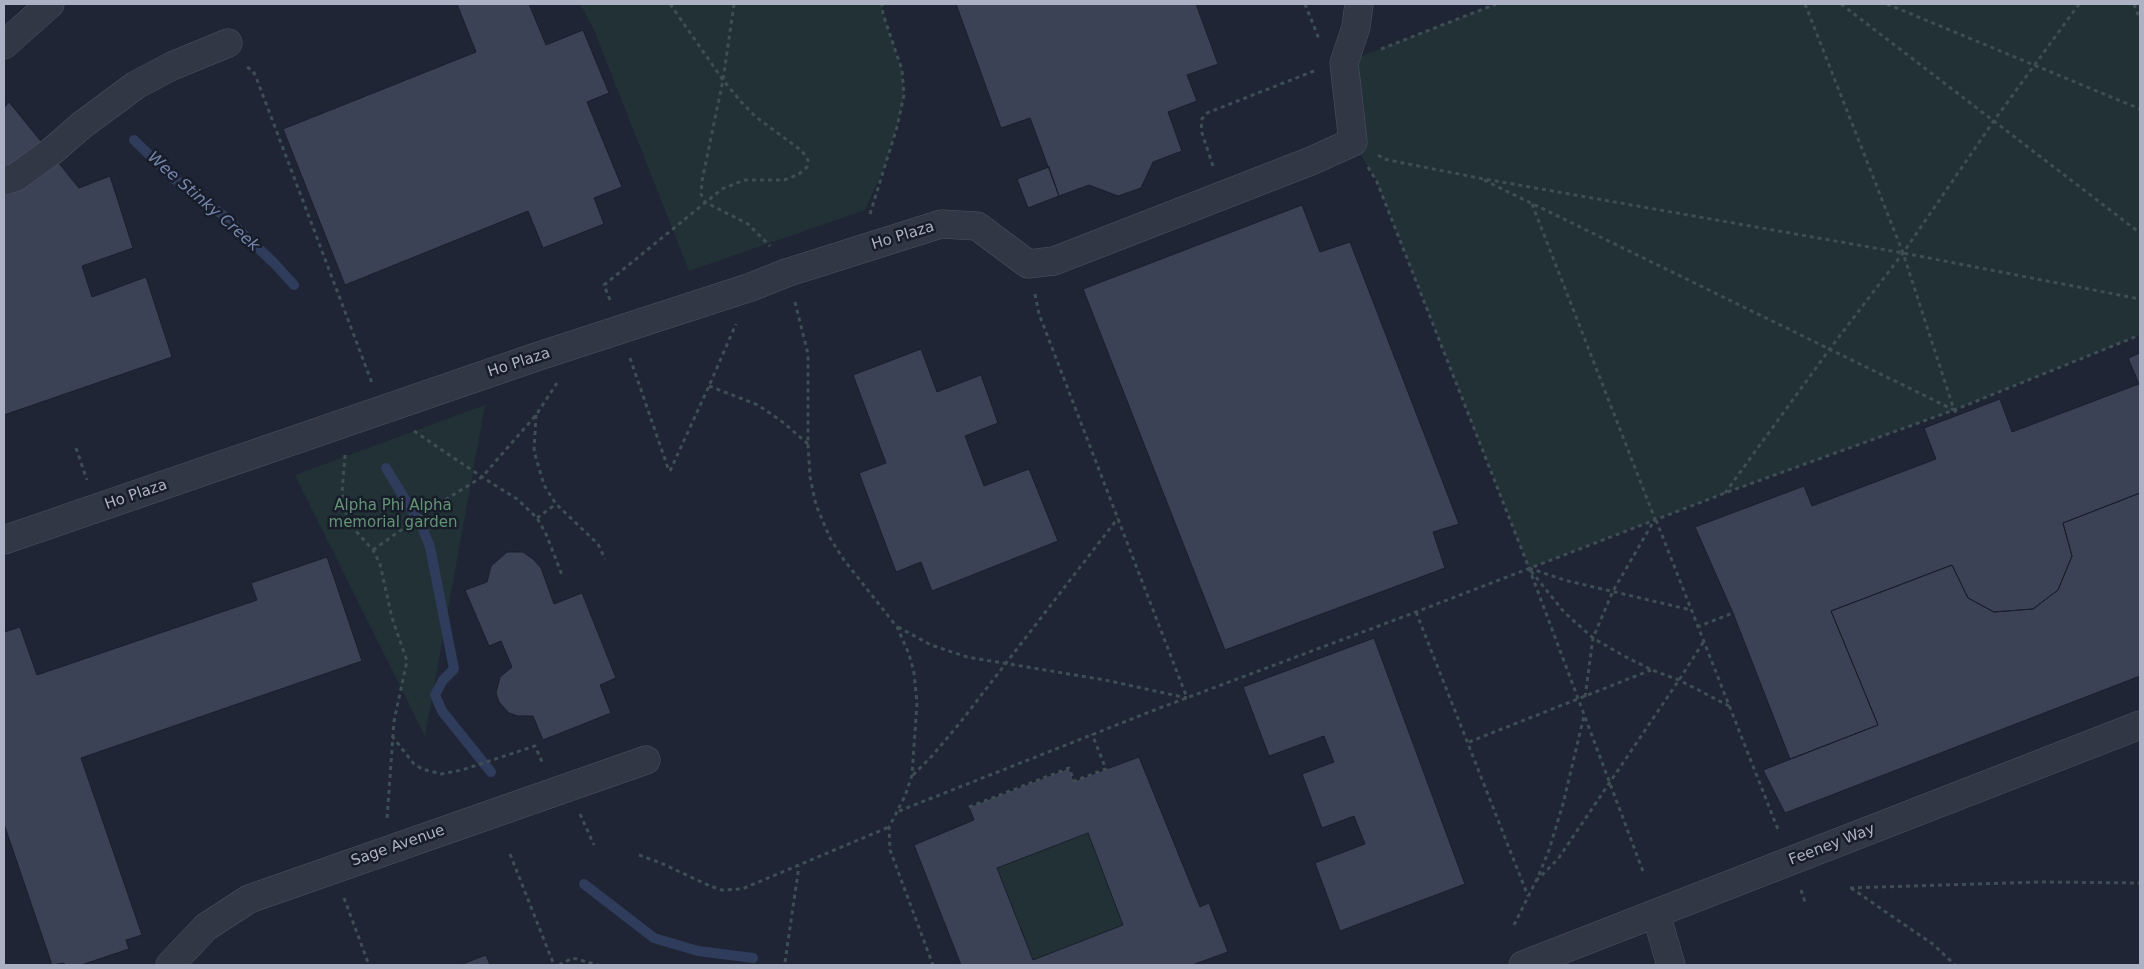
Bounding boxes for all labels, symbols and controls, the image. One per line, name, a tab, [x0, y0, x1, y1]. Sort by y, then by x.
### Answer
water label: Wee Stinky Creek	[143, 148, 263, 256]
street label: Ho Plaza	[869, 218, 937, 254]
street label: Ho Plaza	[485, 344, 553, 382]
street label: Ho Plaza	[102, 476, 170, 514]
park label: Alpha Phi Alpha memorial garden	[329, 497, 457, 532]
street label: Feeney Way	[1786, 820, 1878, 870]
street label: Sage Avenue	[349, 822, 447, 870]

